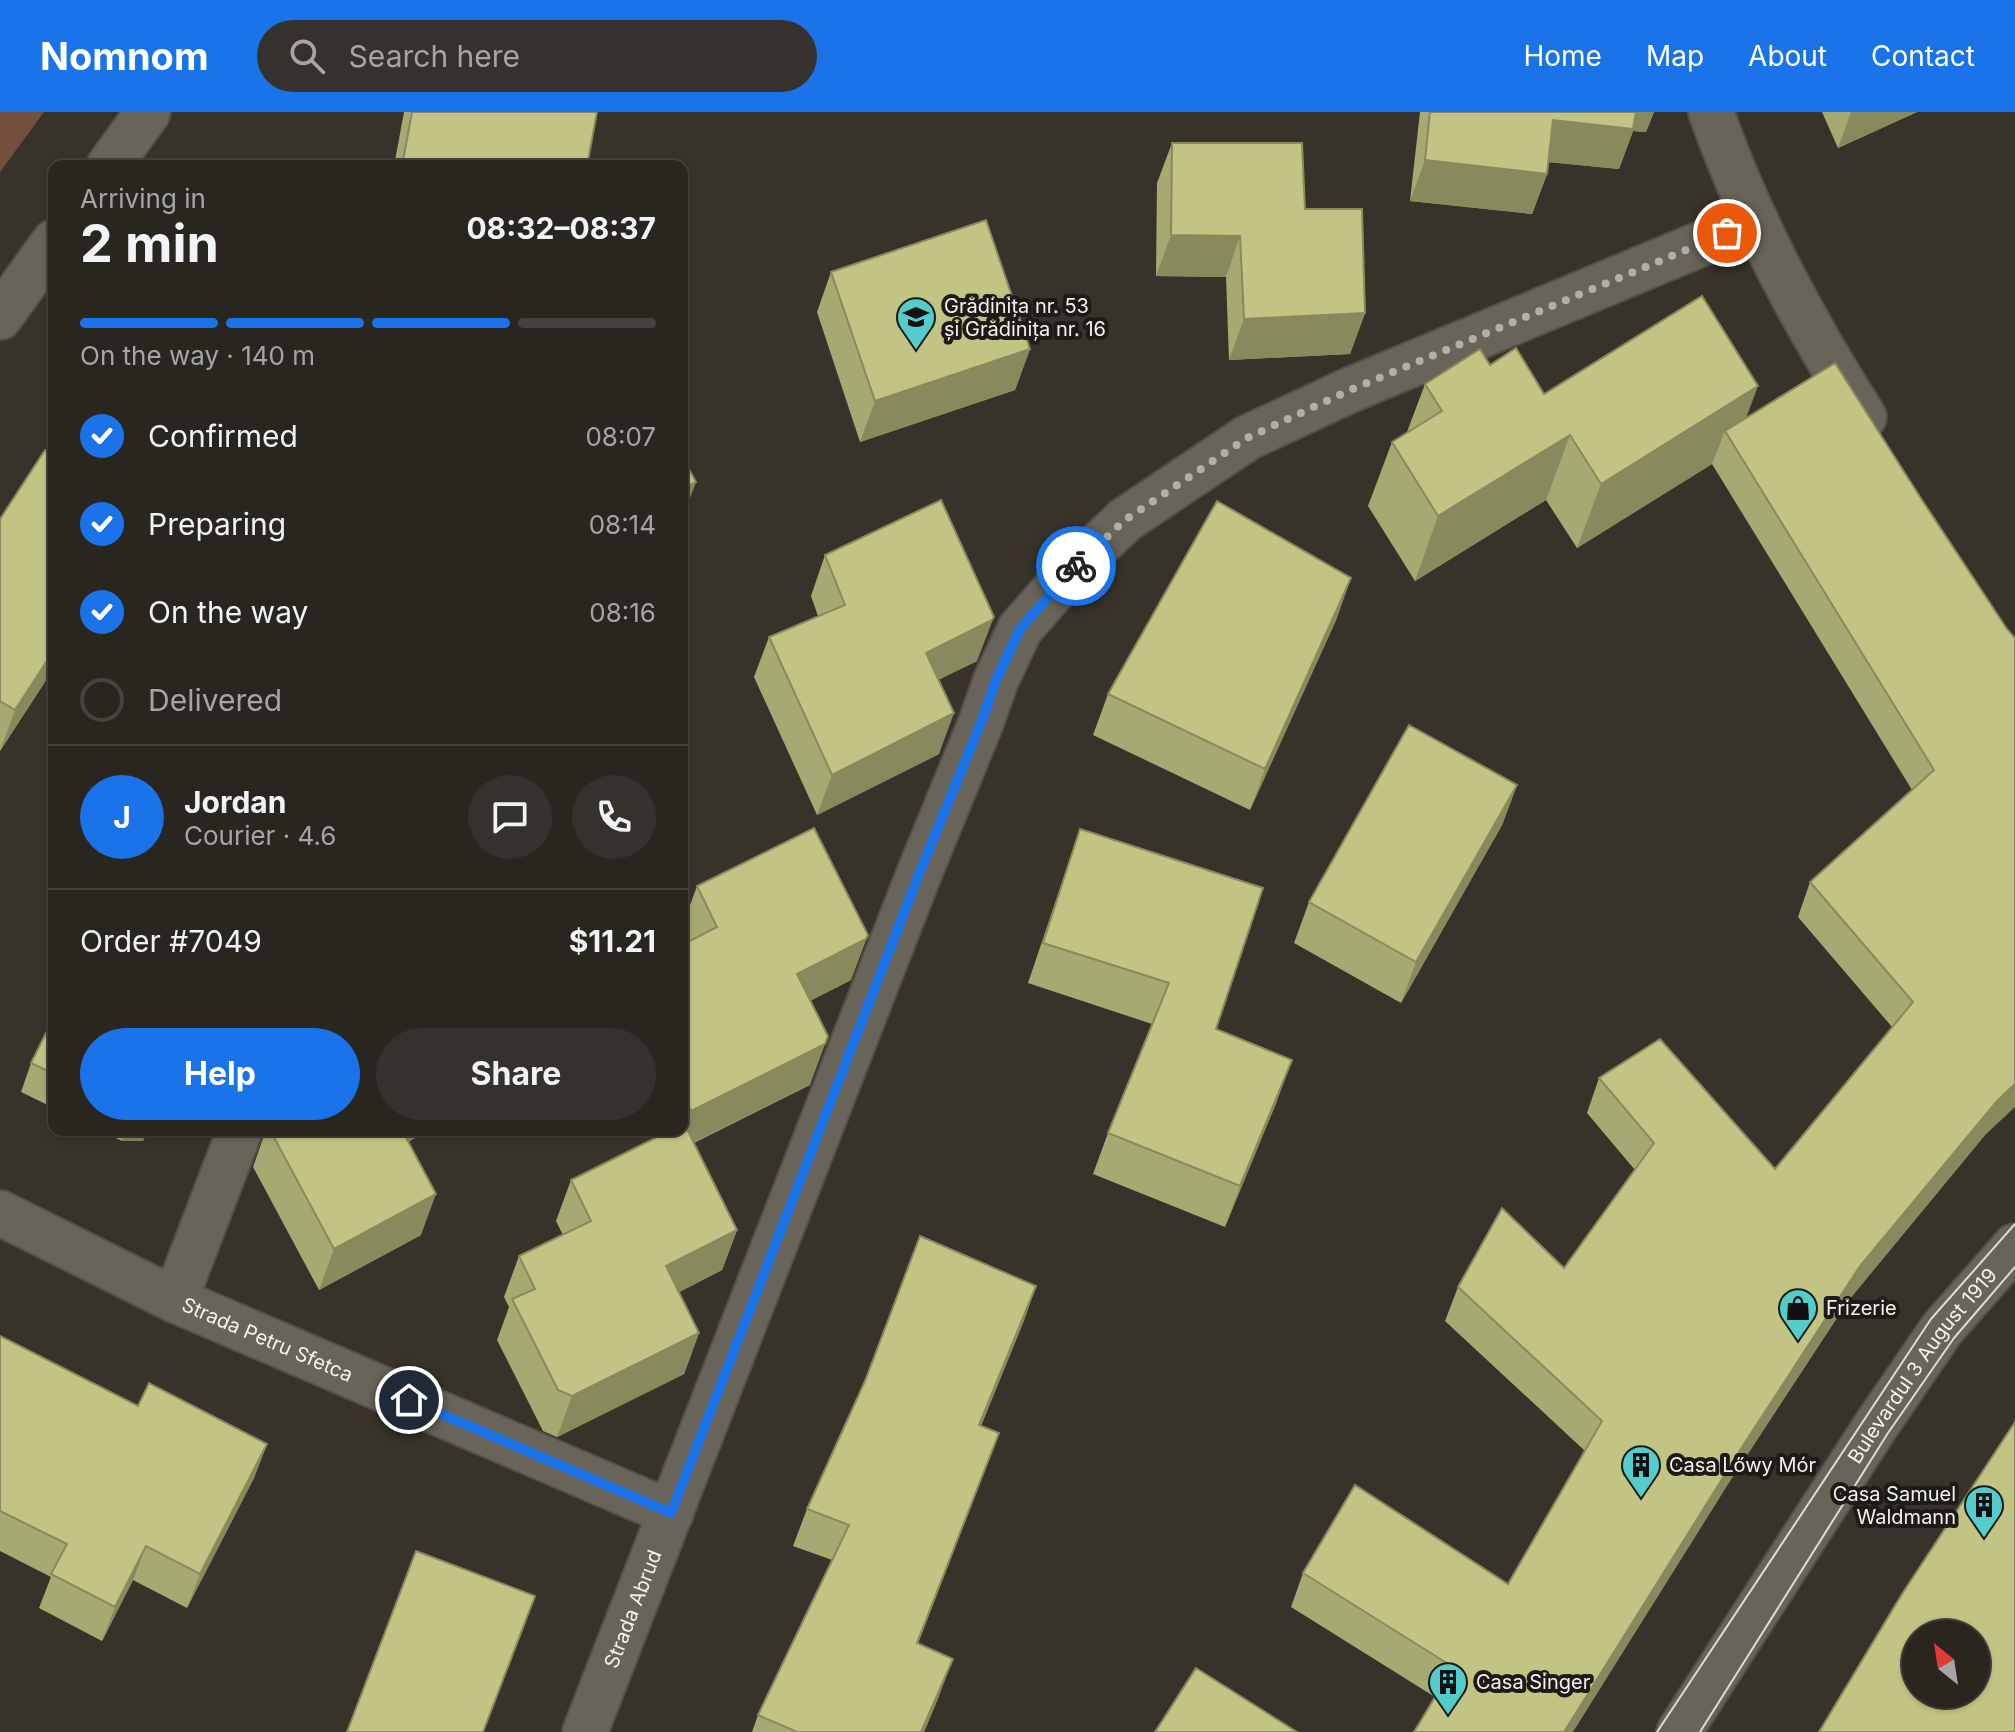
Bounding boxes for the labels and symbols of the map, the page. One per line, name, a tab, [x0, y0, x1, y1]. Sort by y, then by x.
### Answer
pin	[1693, 199, 1761, 267]
place label: Grădinița nr. 53 și Grădinița nr. 16	[944, 294, 1106, 341]
school or university icon: Grădinița nr. 53 și Grădinița nr. 16	[895, 296, 937, 351]
courier	[1036, 526, 1116, 606]
street label: Bulevardul 3 August 1919	[1843, 1263, 2002, 1468]
shop icon: Frizerie	[1777, 1287, 1819, 1342]
street label: Strada Petru Sfetca	[178, 1292, 357, 1387]
place label: Frizerie	[1826, 1296, 1897, 1320]
pin	[375, 1366, 443, 1434]
building icon: Casa Lőwy Mór	[1620, 1444, 1662, 1499]
place label: Casa Lőwy Mór	[1669, 1453, 1816, 1477]
place label: Casa Samuel Waldmann	[1833, 1482, 1956, 1529]
building icon: Casa Samuel Waldmann	[1963, 1484, 2005, 1539]
street label: Strada Abrud	[599, 1546, 667, 1672]
north arrow	[1902, 1620, 1990, 1708]
building icon: Casa Singer	[1427, 1661, 1469, 1716]
place label: Casa Singer	[1476, 1670, 1591, 1694]

